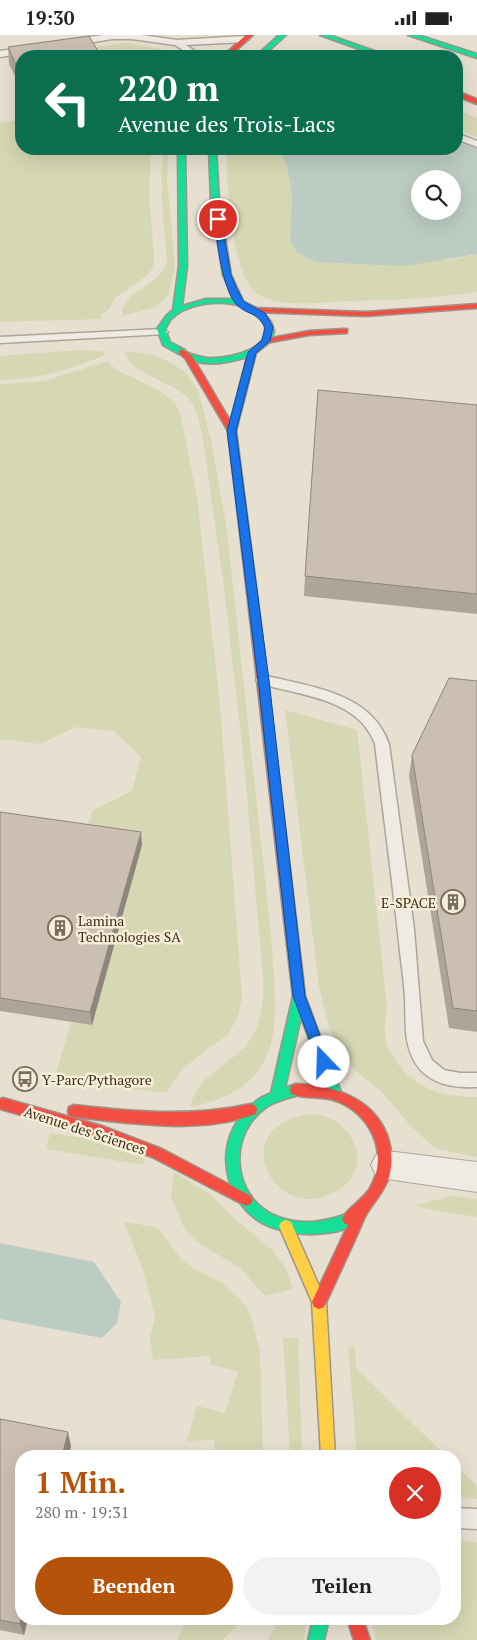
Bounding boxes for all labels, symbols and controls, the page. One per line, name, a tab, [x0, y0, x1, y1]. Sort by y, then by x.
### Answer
text: 19:30	[25, 5, 74, 30]
text: 220 m	[118, 65, 219, 111]
icon: left	[35, 70, 100, 135]
text: Avenue des Trois-Lacs	[118, 109, 336, 138]
map controls	[411, 170, 461, 220]
button: search	[411, 170, 461, 220]
pin	[197, 198, 239, 240]
icon: arrive	[204, 205, 232, 233]
building icon: E-SPACE	[440, 889, 466, 915]
place label: E-SPACE	[381, 893, 436, 912]
place label: Lamina Technologies SA	[78, 911, 181, 946]
building icon: Lamina Technologies SA	[47, 915, 73, 941]
position arrow	[297, 1035, 349, 1087]
bus stop icon: Y-Parc/Pythagore	[12, 1066, 38, 1092]
place label: Y-Parc/Pythagore	[42, 1070, 152, 1089]
street label: Avenue des Sciences	[22, 1101, 148, 1159]
text: 1 Min.	[35, 1462, 126, 1502]
button: close	[389, 1467, 441, 1519]
text: 280 m · 19:31	[35, 1501, 129, 1523]
button: Beenden	[35, 1557, 233, 1615]
button: Teilen	[243, 1557, 441, 1615]

